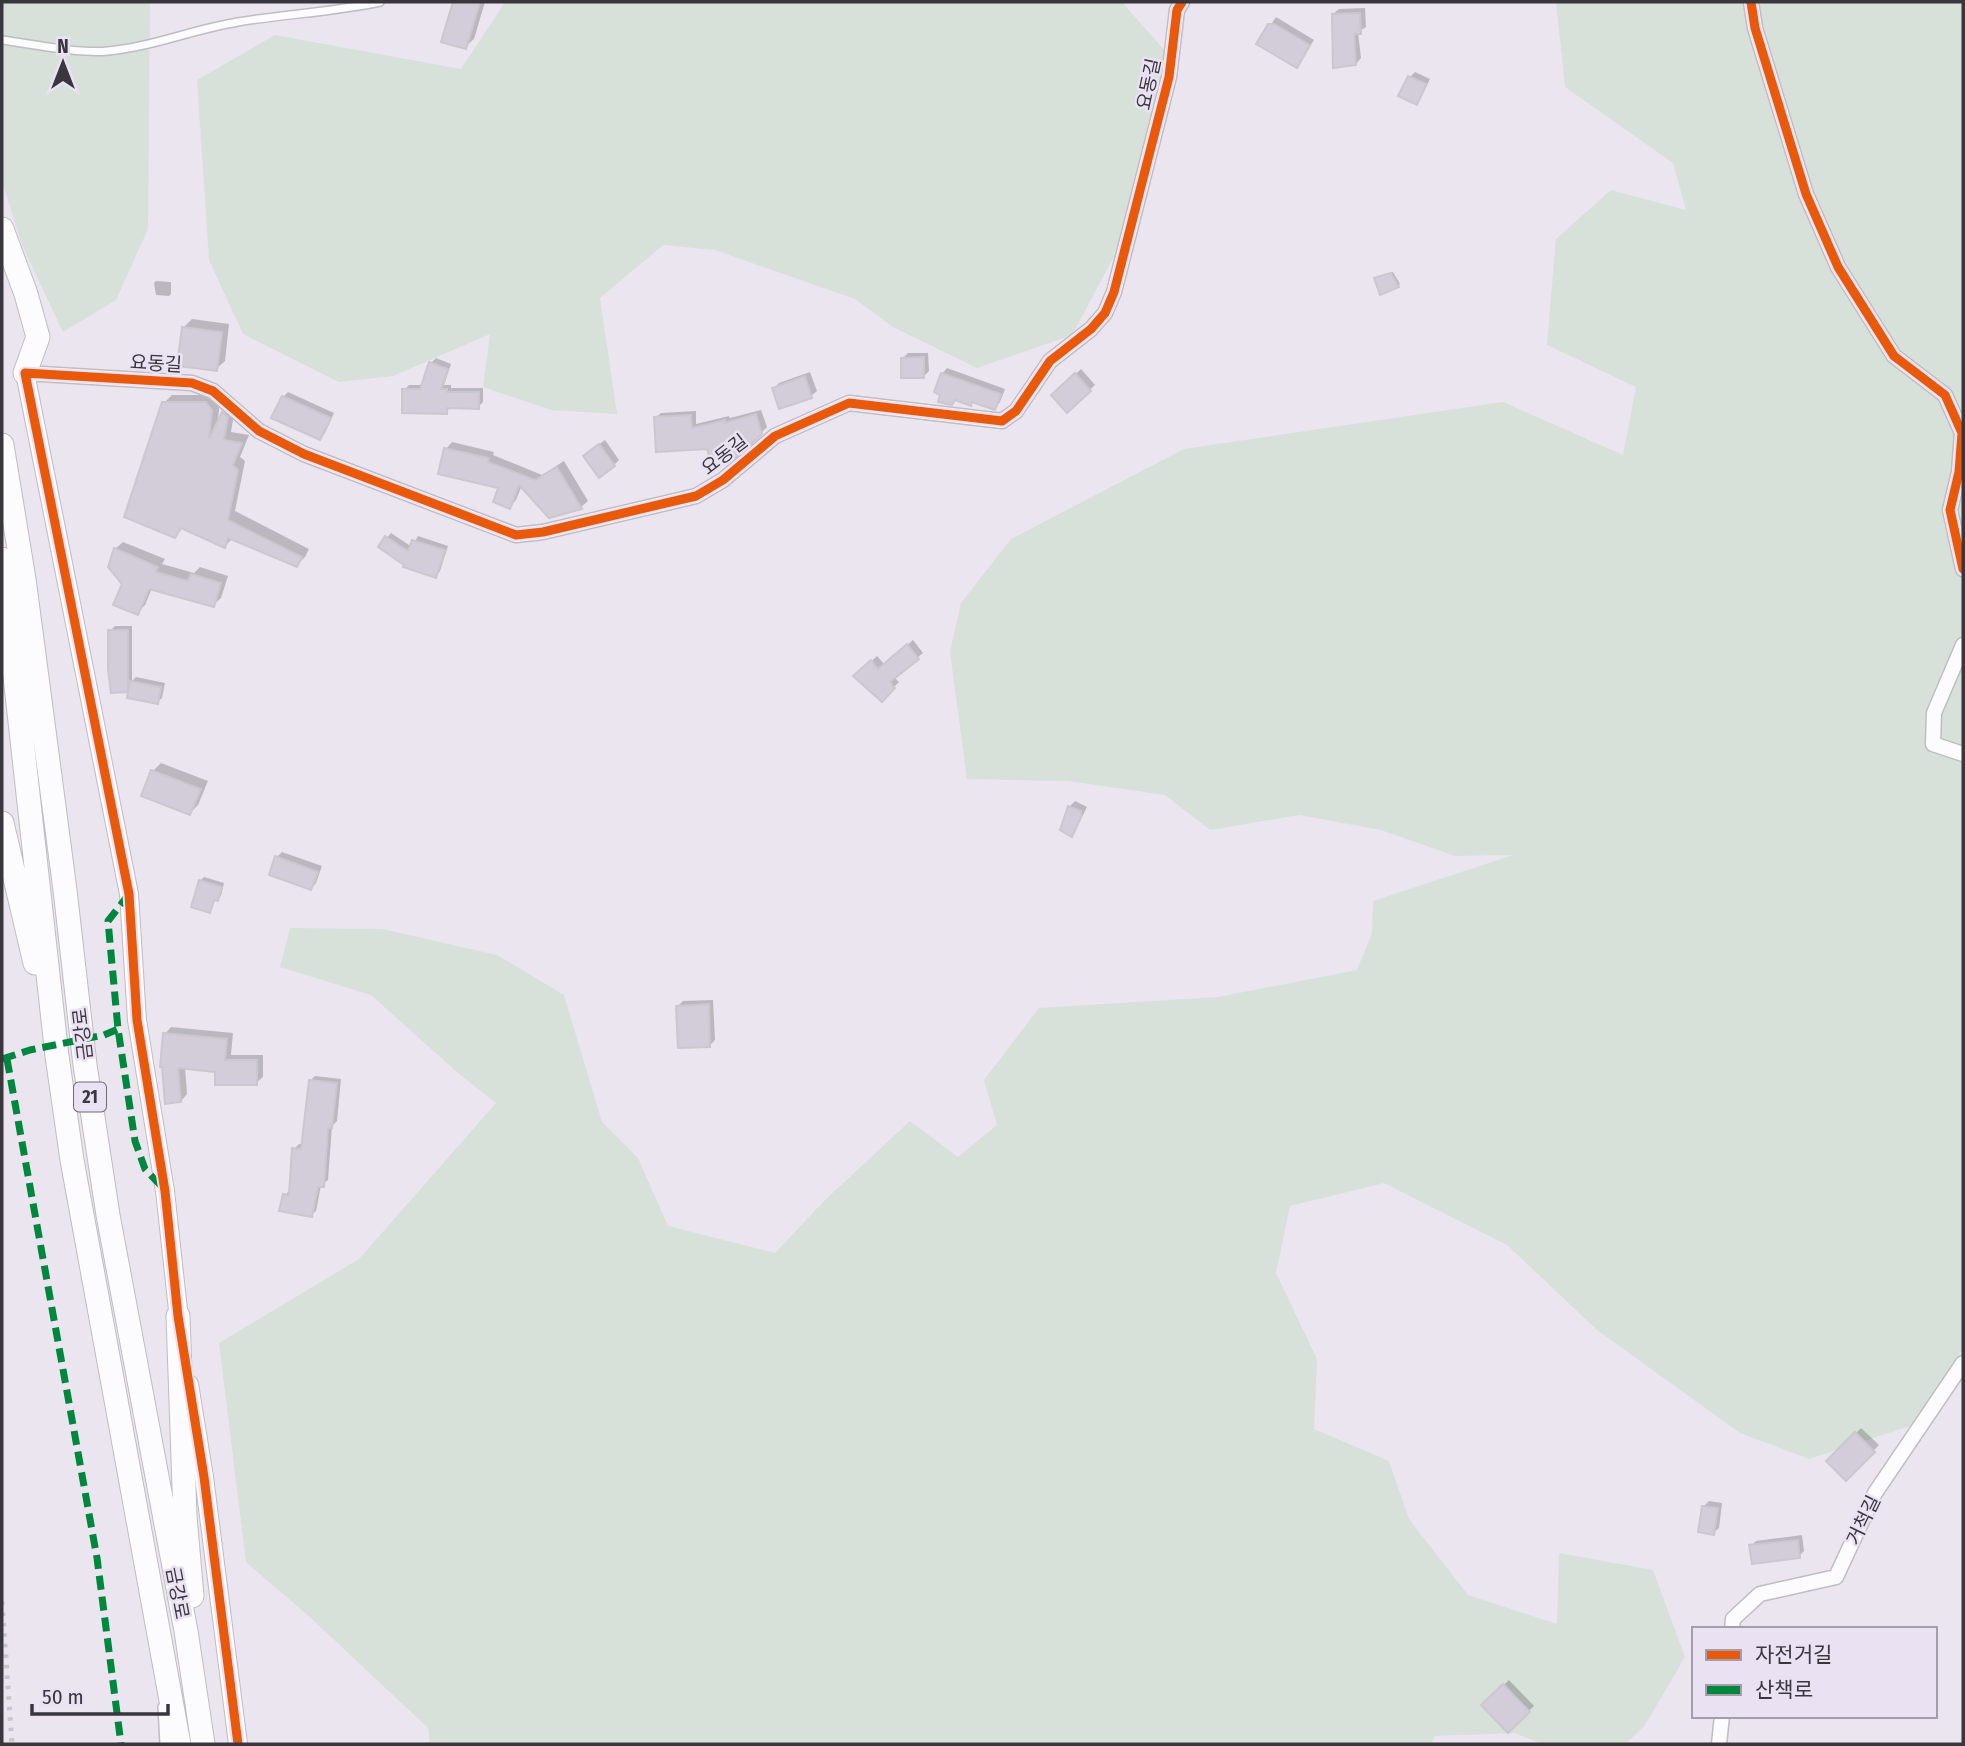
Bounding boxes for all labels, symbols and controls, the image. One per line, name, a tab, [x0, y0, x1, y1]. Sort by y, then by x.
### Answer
north arrow	[28, 28, 98, 98]
text: N	[57, 35, 69, 58]
street label: 요동길	[1132, 56, 1165, 112]
street label: 요동길	[129, 351, 183, 376]
street label: 요동길	[697, 429, 752, 480]
street label: 금강로	[68, 1007, 97, 1061]
road number: 21	[74, 1082, 106, 1112]
street label: 거척길	[1842, 1492, 1885, 1549]
street label: 금강로	[161, 1565, 194, 1621]
legend	[1692, 1627, 1937, 1718]
text: 자전거길	[1755, 1642, 1832, 1668]
scale bar	[32, 1672, 168, 1716]
text: 산책로	[1755, 1677, 1813, 1703]
text: 50 m	[42, 1684, 84, 1710]

